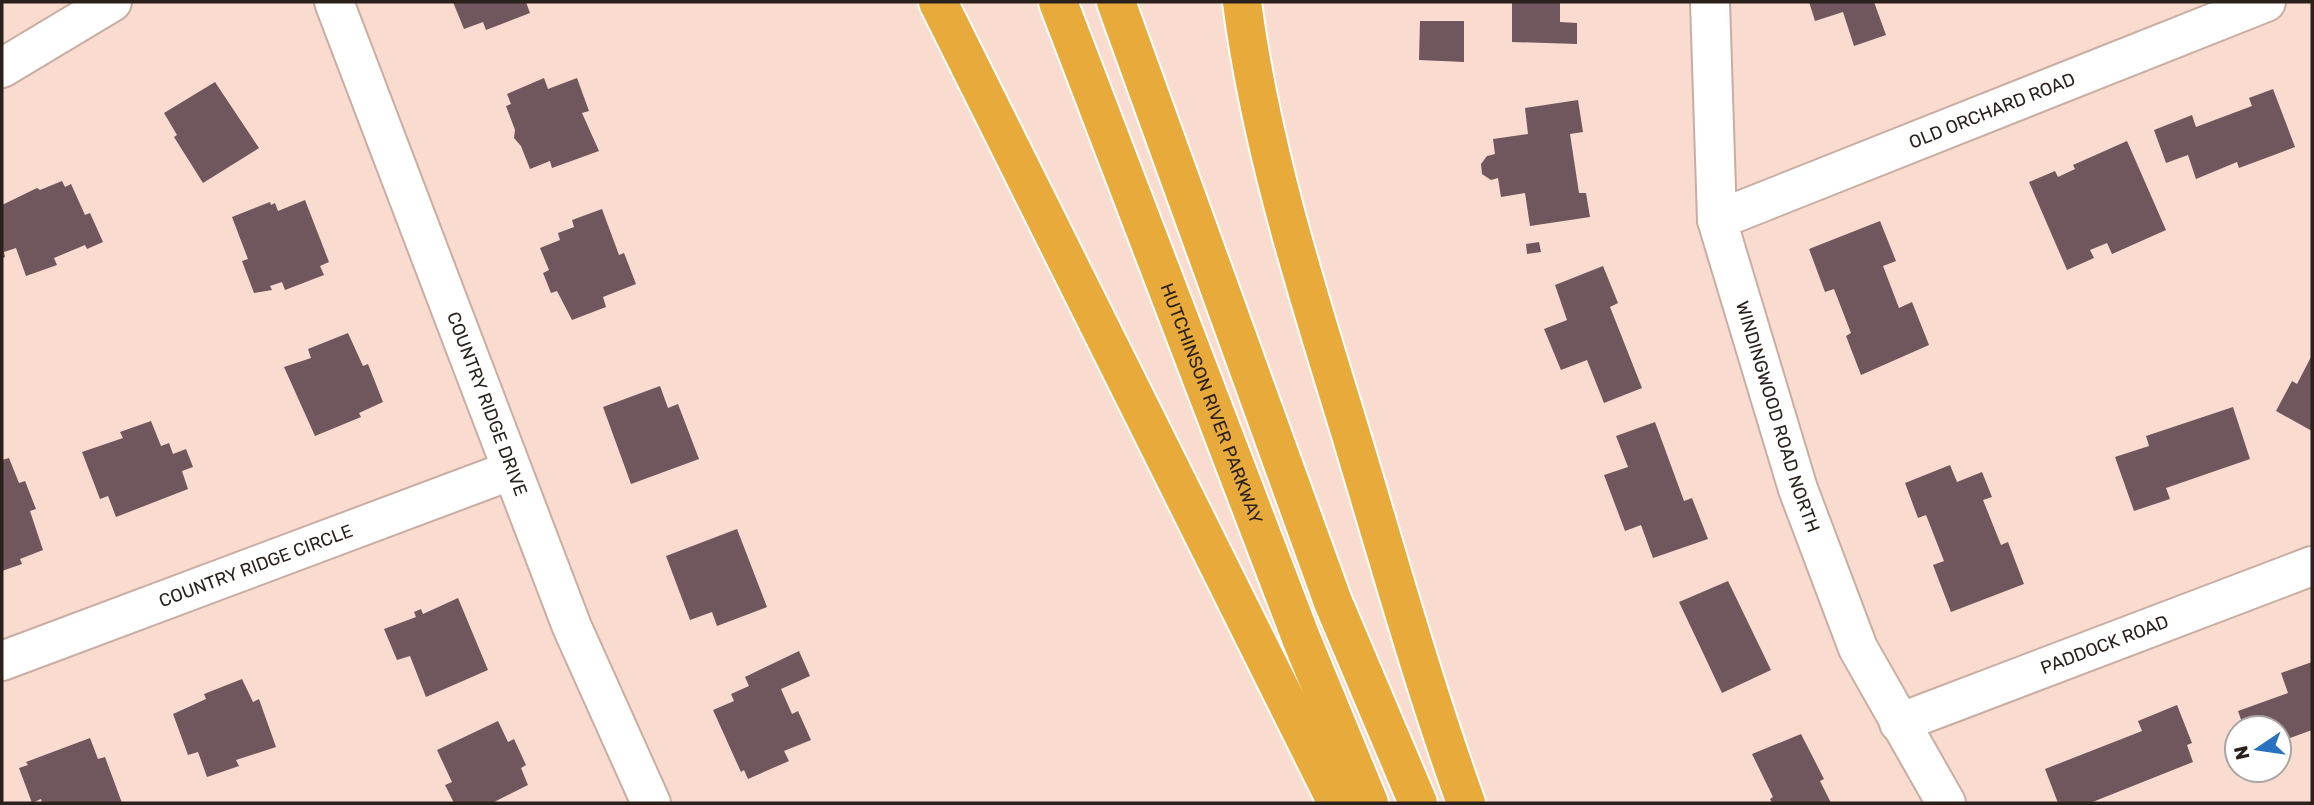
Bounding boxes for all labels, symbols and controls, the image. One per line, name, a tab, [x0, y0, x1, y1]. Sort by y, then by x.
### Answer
street label: OLD ORCHARD ROAD	[1906, 68, 2078, 154]
street label: HUTCHINSON RIVER PARKWAY	[1156, 280, 1268, 527]
street label: WINDINGWOOD ROAD NORTH	[1731, 298, 1824, 536]
street label: COUNTRY RIDGE DRIVE	[442, 309, 532, 499]
street label: COUNTRY RIDGE CIRCLE	[156, 520, 356, 612]
street label: PADDOCK ROAD	[2038, 611, 2172, 679]
north arrow	[2223, 714, 2293, 784]
text: N	[2229, 743, 2255, 762]

